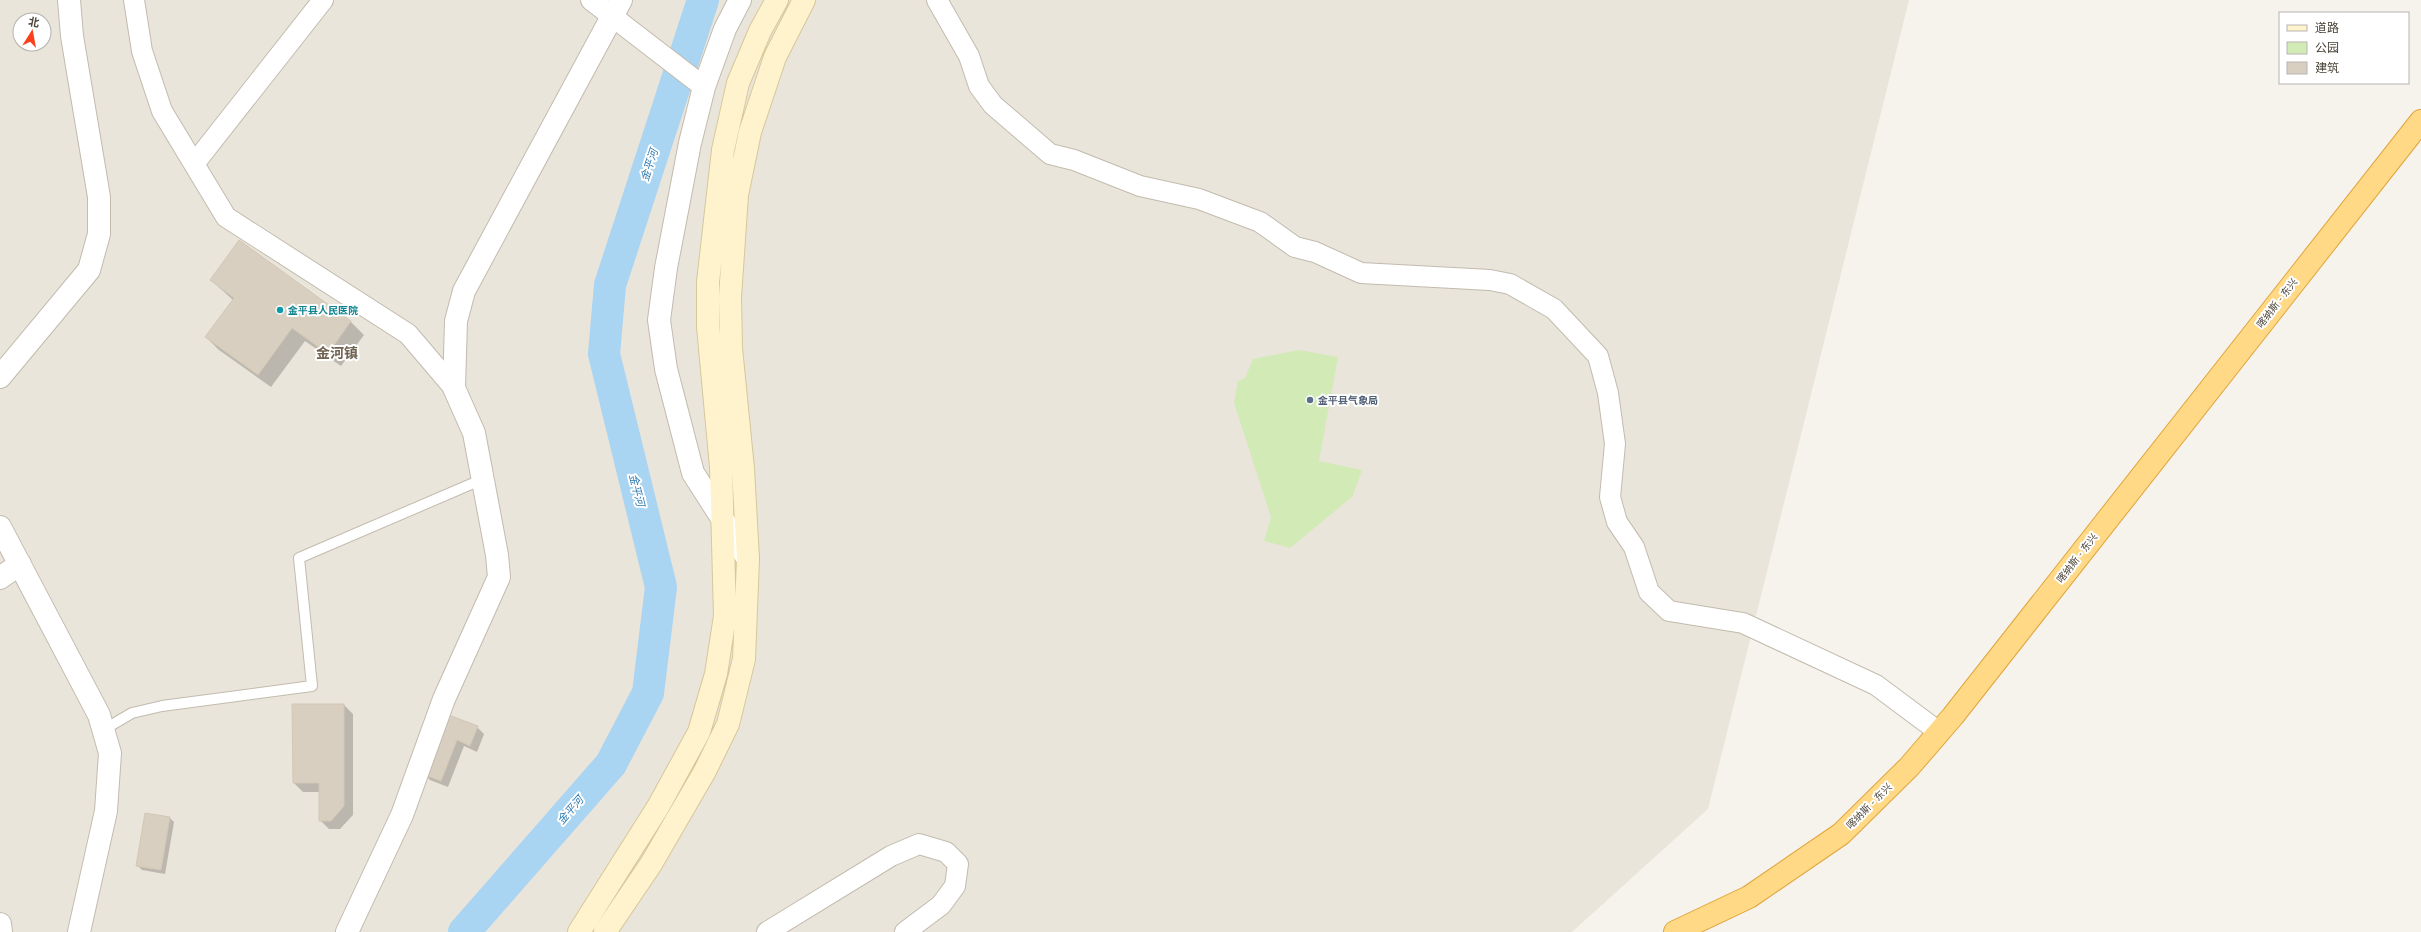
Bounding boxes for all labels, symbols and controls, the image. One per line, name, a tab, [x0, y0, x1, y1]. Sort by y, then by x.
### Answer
north arrow	[12, 12, 52, 52]
legend	[2279, 12, 2409, 84]
text: 北	[27, 14, 41, 30]
text: 道路	[2315, 20, 2339, 35]
text: 公园	[2315, 40, 2339, 55]
text: 建筑	[2315, 60, 2339, 75]
water label: 金平河	[637, 145, 661, 183]
street label: 喀纳斯 - 东兴	[2254, 276, 2300, 330]
place label: 金平县人民医院	[287, 304, 358, 317]
marker: 金平县人民医院	[275, 305, 285, 315]
district label: 金河镇	[316, 344, 358, 362]
place label: 金平县气象局	[1317, 394, 1378, 407]
marker: 金平县气象局	[1305, 395, 1315, 405]
water label: 金平河	[626, 472, 648, 510]
street label: 喀纳斯 - 东兴	[2054, 531, 2100, 585]
street label: 喀纳斯 - 东兴	[1843, 780, 1895, 832]
water label: 金平河	[554, 791, 587, 827]

